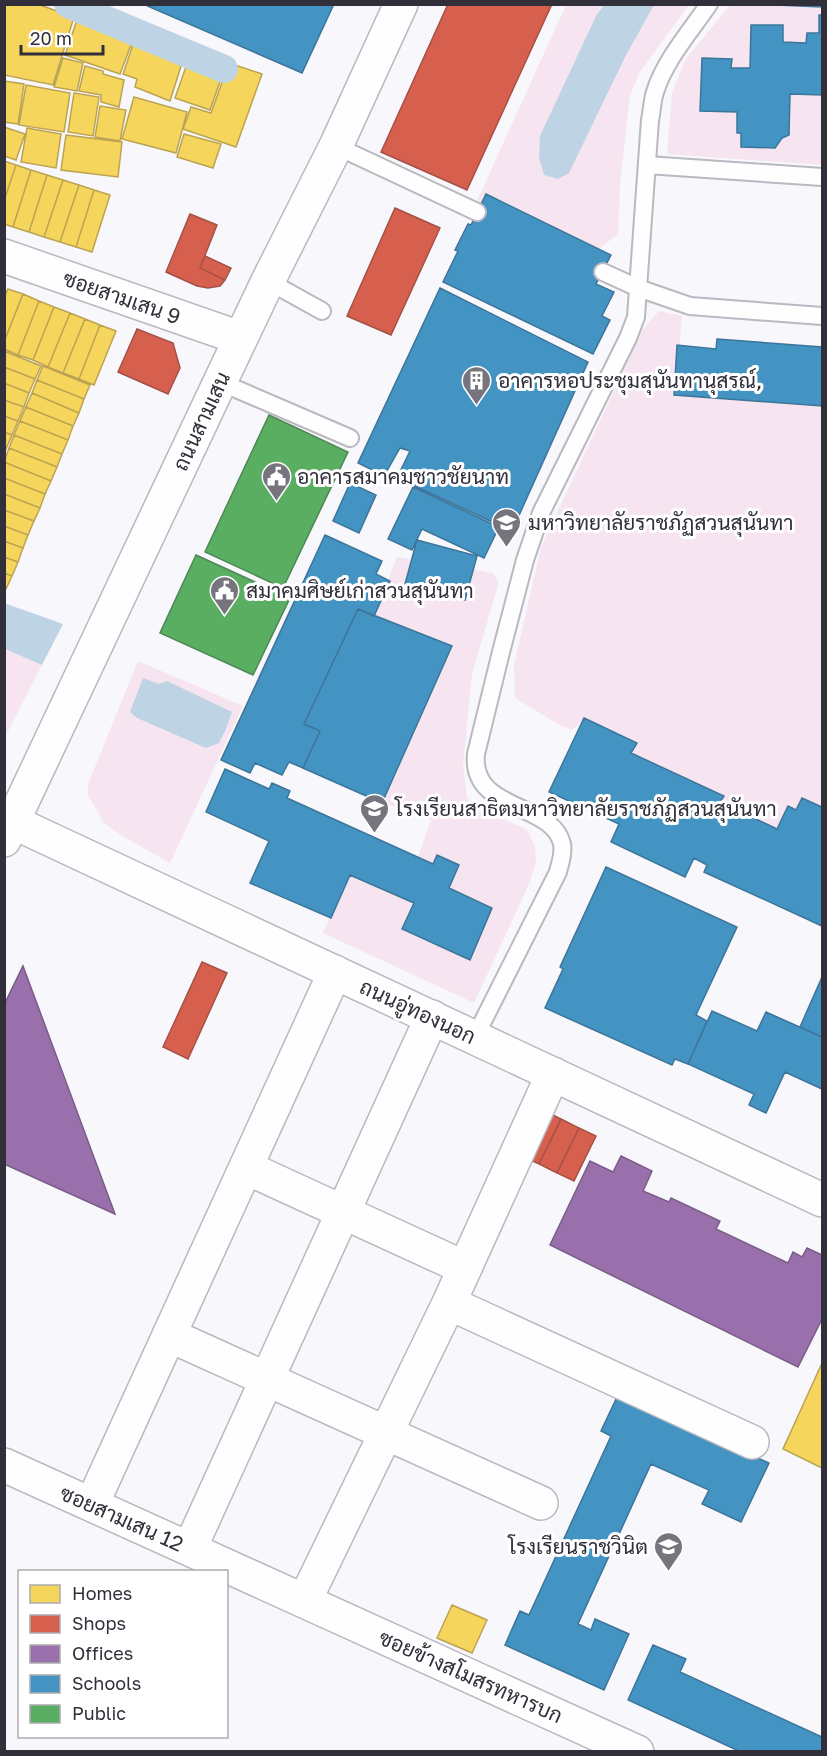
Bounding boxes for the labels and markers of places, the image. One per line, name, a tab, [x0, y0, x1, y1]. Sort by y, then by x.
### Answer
building icon: อาคารหอประชุมสุนันทานุสรณ์,	[461, 364, 493, 406]
place label: อาคารหอประชุมสุนันทานุสรณ์,	[498, 367, 762, 395]
public building icon: อาคารสมาคมชาวชัยนาท	[260, 460, 292, 502]
place label: อาคารสมาคมชาวชัยนาท	[297, 463, 509, 489]
school or university icon: มหาวิทยาลัยราชภัฏสวนสุนันทา	[491, 506, 523, 548]
place label: มหาวิทยาลัยราชภัฏสวนสุนันทา	[528, 509, 793, 537]
public building icon: สมาคมศิษย์เก่าสวนสุนันทา	[209, 574, 241, 616]
place label: สมาคมศิษย์เก่าสวนสุนันทา	[246, 577, 474, 605]
school or university icon: โรงเรียนสาธิตมหาวิทยาลัยราชภัฏสวนสุนันทา	[358, 792, 390, 834]
place label: โรงเรียนสาธิตมหาวิทยาลัยราชภัฏสวนสุนันทา	[394, 795, 777, 823]
school or university icon: โรงเรียนราชวินิต	[653, 1530, 685, 1572]
place label: โรงเรียนราชวินิต	[507, 1533, 648, 1559]

